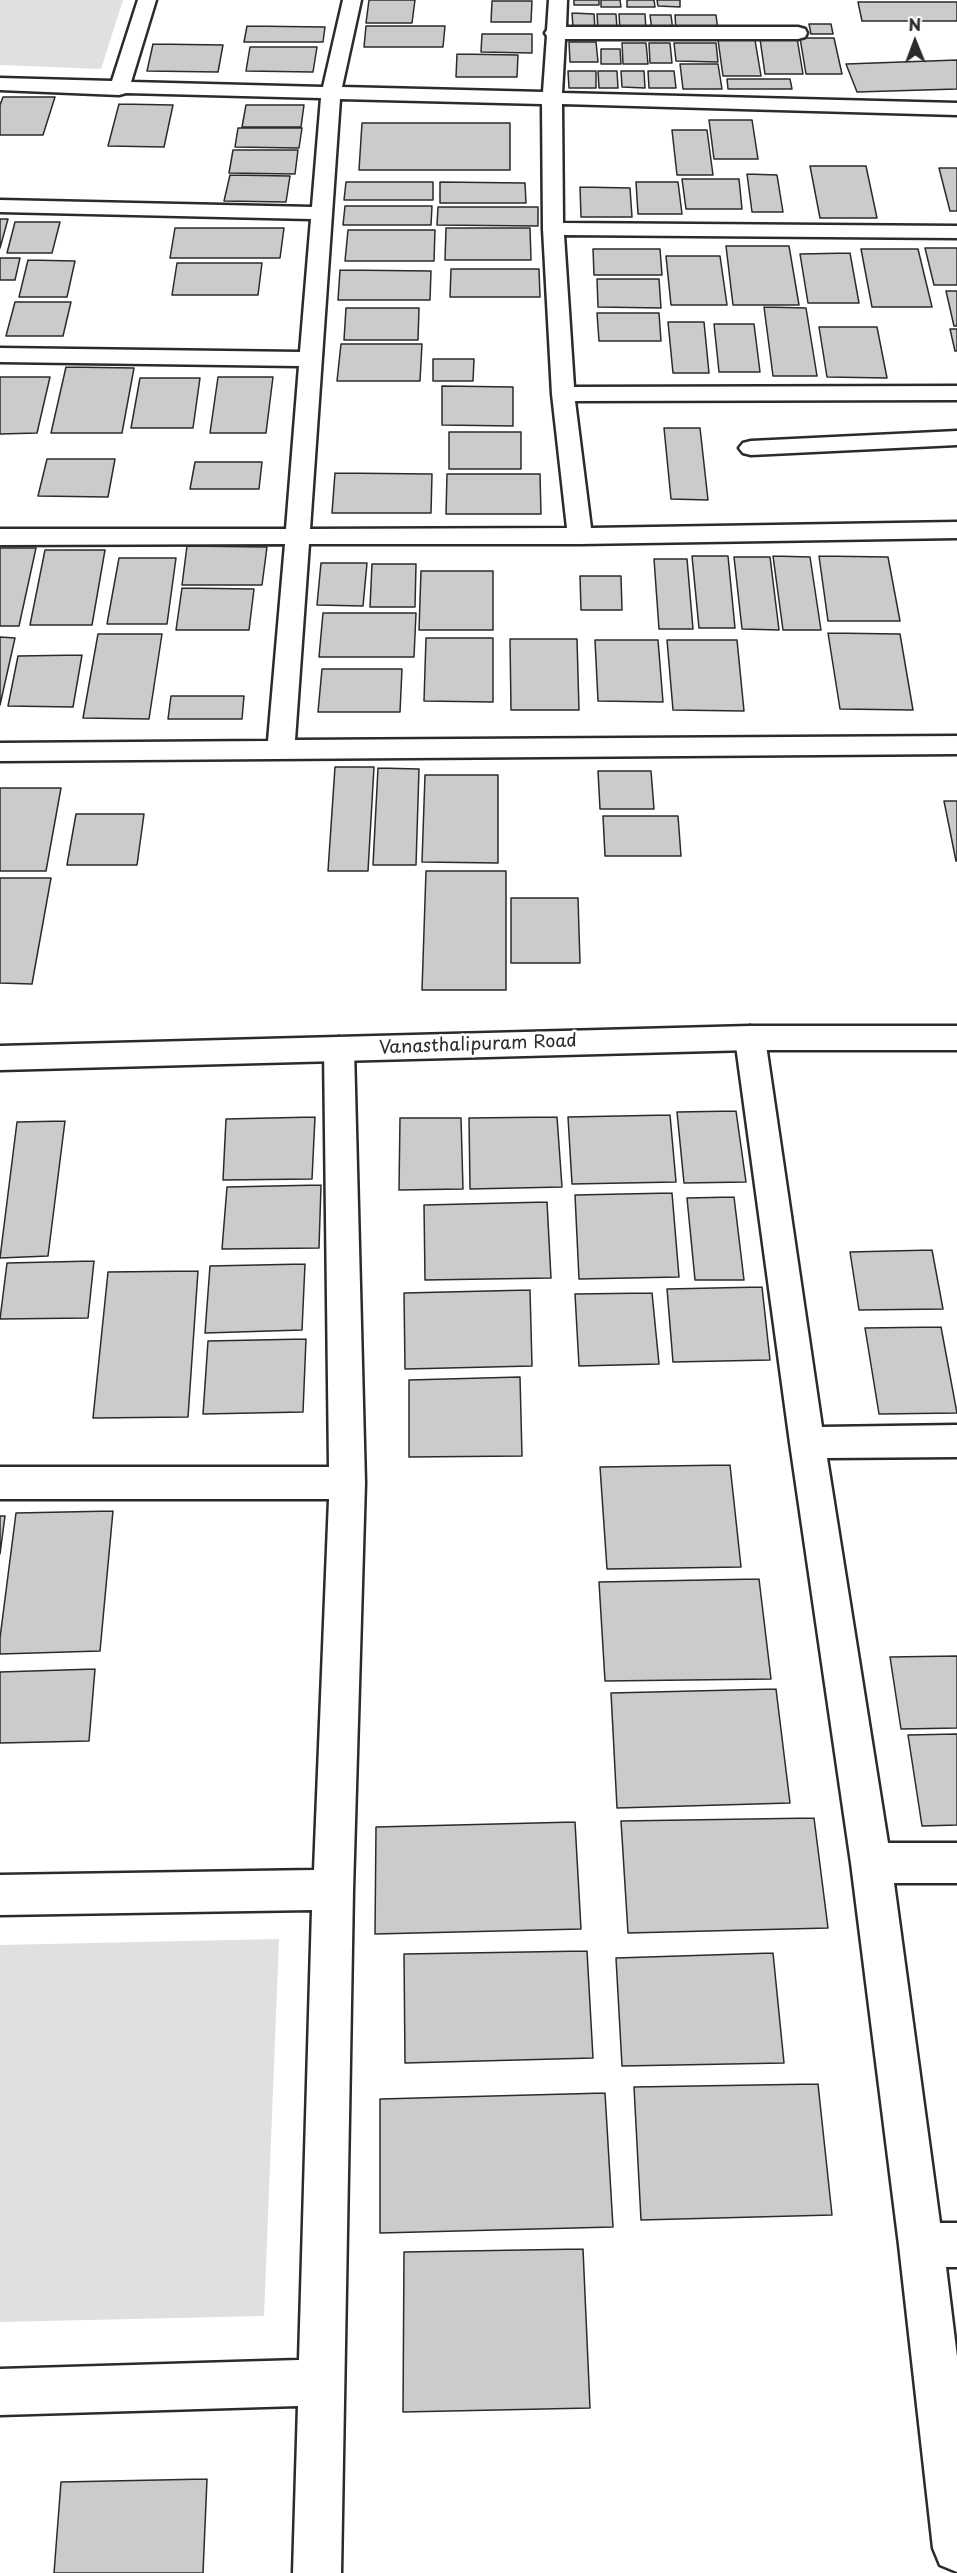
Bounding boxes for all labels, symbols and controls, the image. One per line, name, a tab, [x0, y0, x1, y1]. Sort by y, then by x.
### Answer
north arrow	[885, 12, 945, 72]
text: N	[908, 12, 921, 36]
street label: Vanasthalipuram Road	[379, 1031, 577, 1059]

